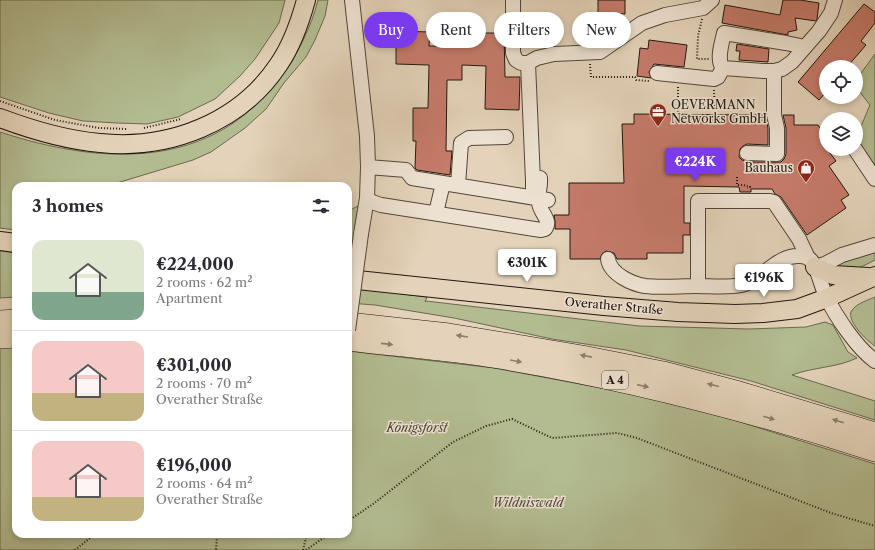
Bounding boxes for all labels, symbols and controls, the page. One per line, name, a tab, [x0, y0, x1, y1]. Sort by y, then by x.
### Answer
chip: Buy	[364, 12, 418, 48]
chip: Rent	[426, 12, 486, 48]
chip: Filters	[494, 12, 564, 48]
chip: New	[572, 12, 631, 48]
map controls	[819, 60, 863, 156]
button: locate	[819, 60, 863, 104]
place label: OEVERMANN Networks GmbH	[671, 97, 767, 126]
office icon: OEVERMANN Networks GmbH	[648, 102, 668, 127]
button: layers	[819, 112, 863, 156]
pin: €224K	[667, 148, 723, 182]
text: €224K	[674, 153, 716, 169]
shop icon: Bauhaus	[796, 158, 816, 183]
place label: Bauhaus	[744, 160, 793, 175]
icon: filters	[310, 195, 332, 217]
text: 3 homes	[32, 196, 103, 216]
pin: €301K	[499, 249, 555, 283]
text: €224,000	[156, 254, 234, 274]
text: €301K	[507, 254, 547, 270]
icon: home	[64, 256, 112, 304]
pin: €196K	[736, 264, 792, 298]
text: €196K	[744, 269, 784, 285]
text: 2 rooms · 62 m²	[156, 274, 253, 290]
text: Apartment	[156, 290, 223, 306]
street label: Overather Straße	[564, 294, 664, 317]
one-way arrow	[455, 333, 468, 339]
one-way arrow	[381, 341, 393, 348]
one-way arrow	[580, 353, 592, 359]
text: €301,000	[156, 355, 232, 375]
icon: home	[64, 357, 112, 405]
one-way arrow	[510, 358, 522, 364]
road number: A 4	[602, 371, 628, 389]
text: 2 rooms · 70 m²	[156, 375, 252, 391]
one-way arrow	[707, 382, 719, 388]
one-way arrow	[637, 384, 649, 390]
text: Overather Straße	[156, 391, 263, 407]
one-way arrow	[763, 415, 775, 421]
one-way arrow	[832, 418, 844, 424]
park label: Königsforst	[386, 420, 449, 435]
text: €196,000	[156, 455, 232, 475]
icon: home	[64, 457, 112, 505]
text: 2 rooms · 64 m²	[156, 475, 253, 491]
text: Overather Straße	[156, 491, 263, 507]
park label: Wildniswald	[493, 495, 565, 510]

